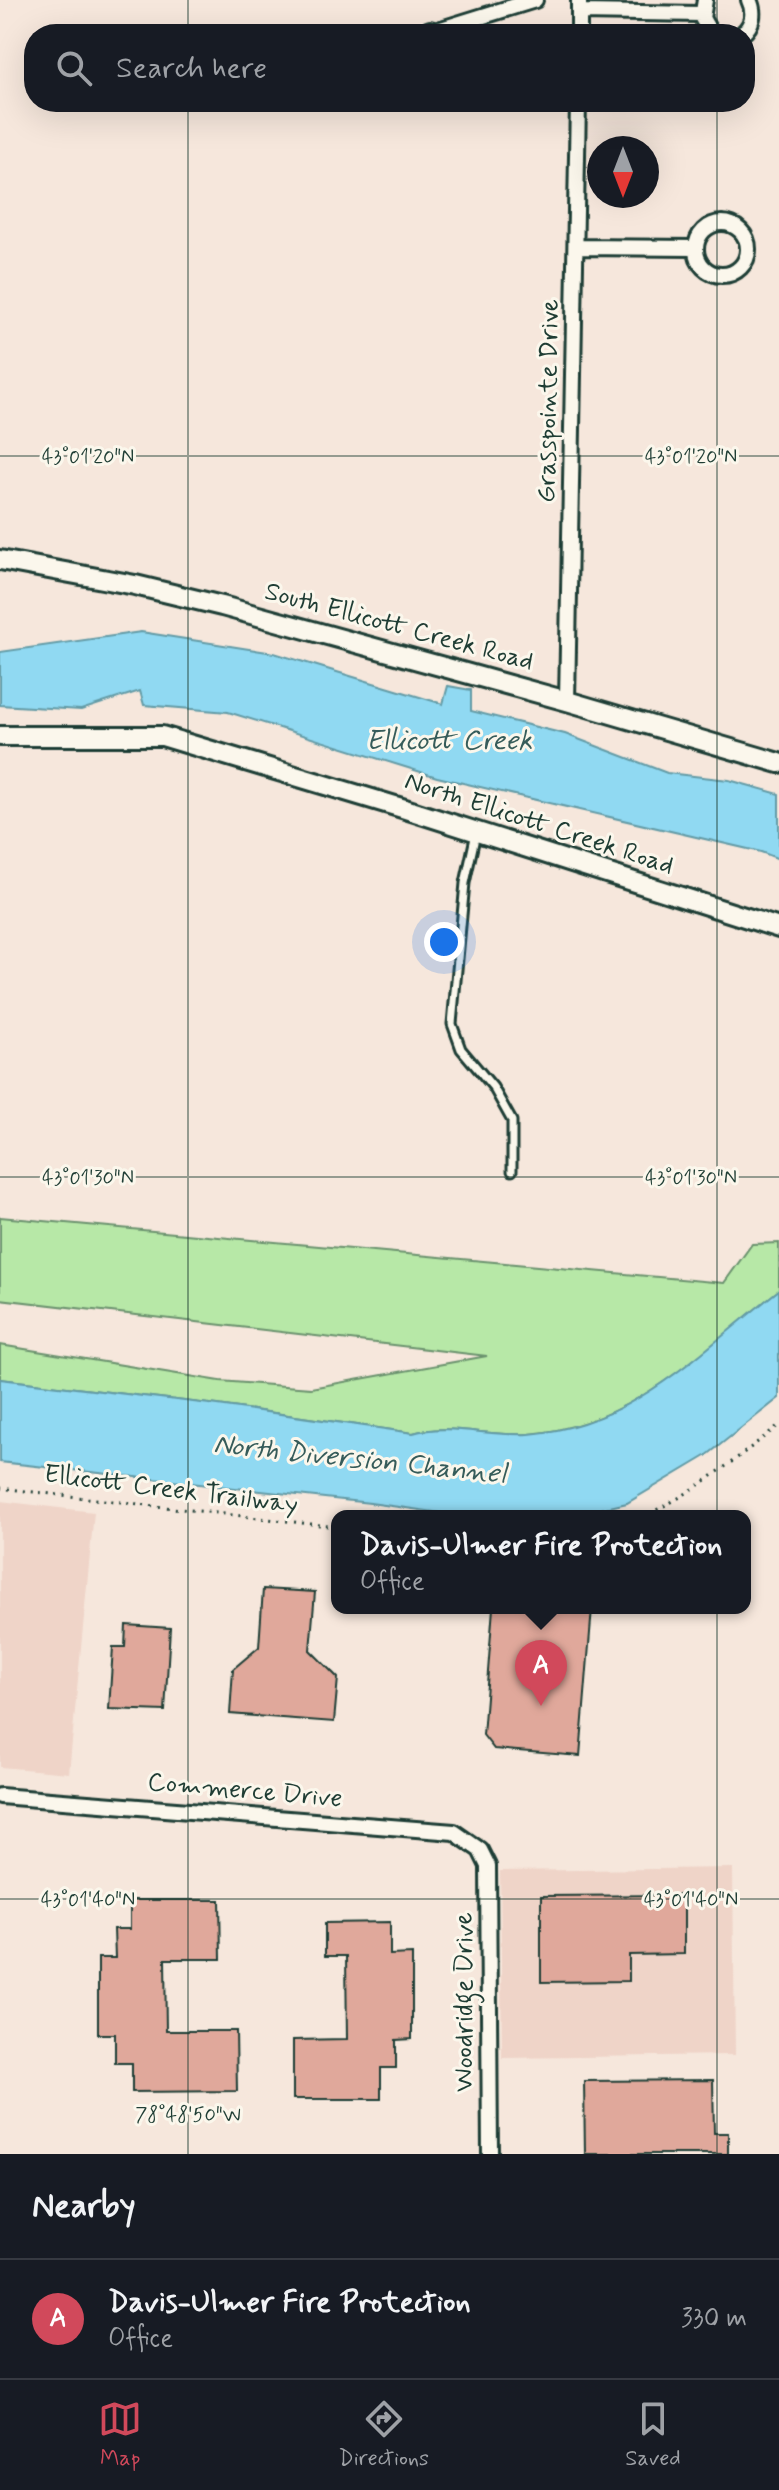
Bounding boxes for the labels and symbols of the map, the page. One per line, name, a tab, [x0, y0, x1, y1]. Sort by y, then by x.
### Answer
north arrow	[587, 136, 659, 208]
street label: Grasspointe Drive	[530, 299, 568, 503]
text: 43°01'20"N	[42, 444, 134, 471]
text: 43°01'20"N	[645, 444, 737, 471]
street label: South Ellicott Creek Road	[261, 575, 537, 679]
water label: Ellicott Creek	[366, 723, 532, 760]
street label: North Ellicott Creek Road	[400, 764, 678, 884]
your location	[424, 922, 464, 962]
text: 43°01'30"N	[42, 1165, 134, 1192]
text: 43°01'30"N	[645, 1165, 737, 1192]
water label: North Diversion Channel	[212, 1426, 510, 1494]
street label: Ellicott Creek Trailway	[42, 1458, 300, 1522]
pin: A	[515, 1640, 567, 1706]
street label: Commerce Drive	[146, 1766, 344, 1816]
text: 43°01'40"N	[41, 1887, 135, 1914]
text: 43°01'40"N	[644, 1887, 738, 1914]
street label: Woodridge Drive	[448, 1912, 485, 2092]
text: 78°48'50"W	[135, 2102, 241, 2129]

